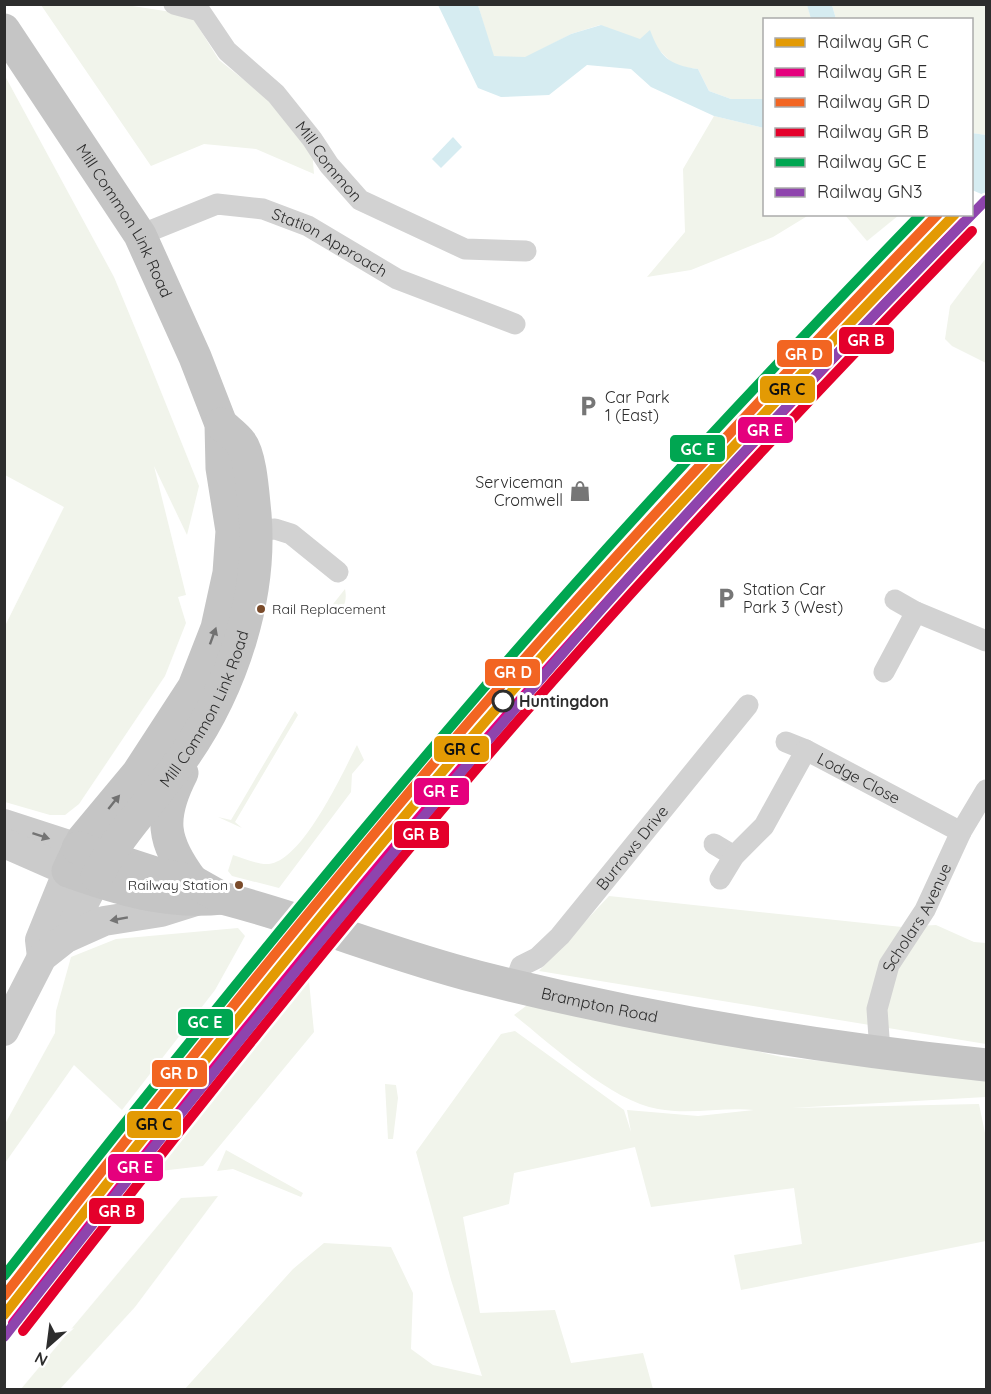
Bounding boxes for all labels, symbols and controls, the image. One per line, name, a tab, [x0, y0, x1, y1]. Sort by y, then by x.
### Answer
legend	[763, 18, 973, 216]
text: Railway GR C	[817, 30, 929, 53]
text: Railway GR E	[817, 60, 927, 83]
text: Railway GR D	[817, 90, 930, 113]
street label: Mill Common	[291, 117, 366, 206]
text: Railway GR B	[817, 120, 929, 143]
street label: Mill Common Link Road	[72, 140, 177, 301]
text: Railway GC E	[817, 150, 927, 173]
text: Railway GN3	[817, 180, 922, 203]
street label: Station Approach	[269, 203, 391, 281]
line badge: GR B	[838, 326, 895, 355]
text: GR B	[847, 330, 885, 350]
line badge: GR D	[776, 339, 833, 368]
text: GR D	[785, 344, 823, 364]
line badge: GR C	[759, 375, 816, 404]
text: GR C	[769, 379, 805, 399]
place label: Car Park 1 (East)	[605, 387, 670, 425]
parking icon: Car Park 1 (East)	[576, 394, 600, 418]
line badge: GR E	[737, 416, 794, 444]
text: GR E	[747, 420, 783, 440]
line badge: GC E	[669, 434, 726, 463]
text: GC E	[681, 439, 715, 459]
place label: Serviceman Cromwell	[475, 472, 563, 510]
shop icon: Serviceman Cromwell	[568, 479, 592, 503]
place label: Station Car Park 3 (West)	[743, 579, 843, 617]
parking icon: Station Car Park 3 (West)	[714, 586, 738, 610]
place label: Rail Replacement	[272, 600, 386, 618]
marker: Rail Replacement	[255, 603, 267, 615]
one-way arrow	[209, 627, 219, 645]
street label: Mill Common Link Road	[155, 628, 253, 791]
line badge: GR D	[484, 658, 541, 687]
text: GR D	[494, 662, 532, 682]
marker: Huntingdon	[492, 690, 514, 712]
place label: Huntingdon	[519, 691, 609, 711]
line badge: GR C	[433, 735, 490, 763]
text: GR C	[444, 739, 480, 759]
street label: Lodge Close	[814, 748, 904, 808]
line badge: GR E	[413, 777, 470, 806]
text: GR E	[423, 781, 459, 801]
one-way arrow	[107, 794, 120, 810]
street label: Burrows Drive	[592, 801, 672, 894]
line badge: GR B	[393, 820, 450, 849]
text: GR B	[402, 824, 440, 844]
one-way arrow	[32, 832, 50, 841]
street label: Scholars Avenue	[878, 860, 955, 973]
place label: Railway Station	[128, 876, 228, 894]
marker: Railway Station	[233, 879, 245, 891]
one-way arrow	[109, 914, 128, 923]
street label: Brampton Road	[539, 983, 660, 1027]
line badge: GC E	[177, 1008, 234, 1037]
text: GC E	[188, 1012, 222, 1032]
line badge: GR D	[151, 1059, 208, 1088]
text: GR D	[160, 1063, 198, 1083]
line badge: GR C	[126, 1110, 182, 1139]
text: GR C	[136, 1114, 172, 1134]
line badge: GR E	[107, 1153, 164, 1182]
text: GR E	[117, 1157, 153, 1177]
line badge: GR B	[88, 1197, 145, 1225]
text: GR B	[98, 1201, 136, 1221]
north arrow	[18, 1316, 78, 1376]
text: N	[31, 1348, 51, 1371]

